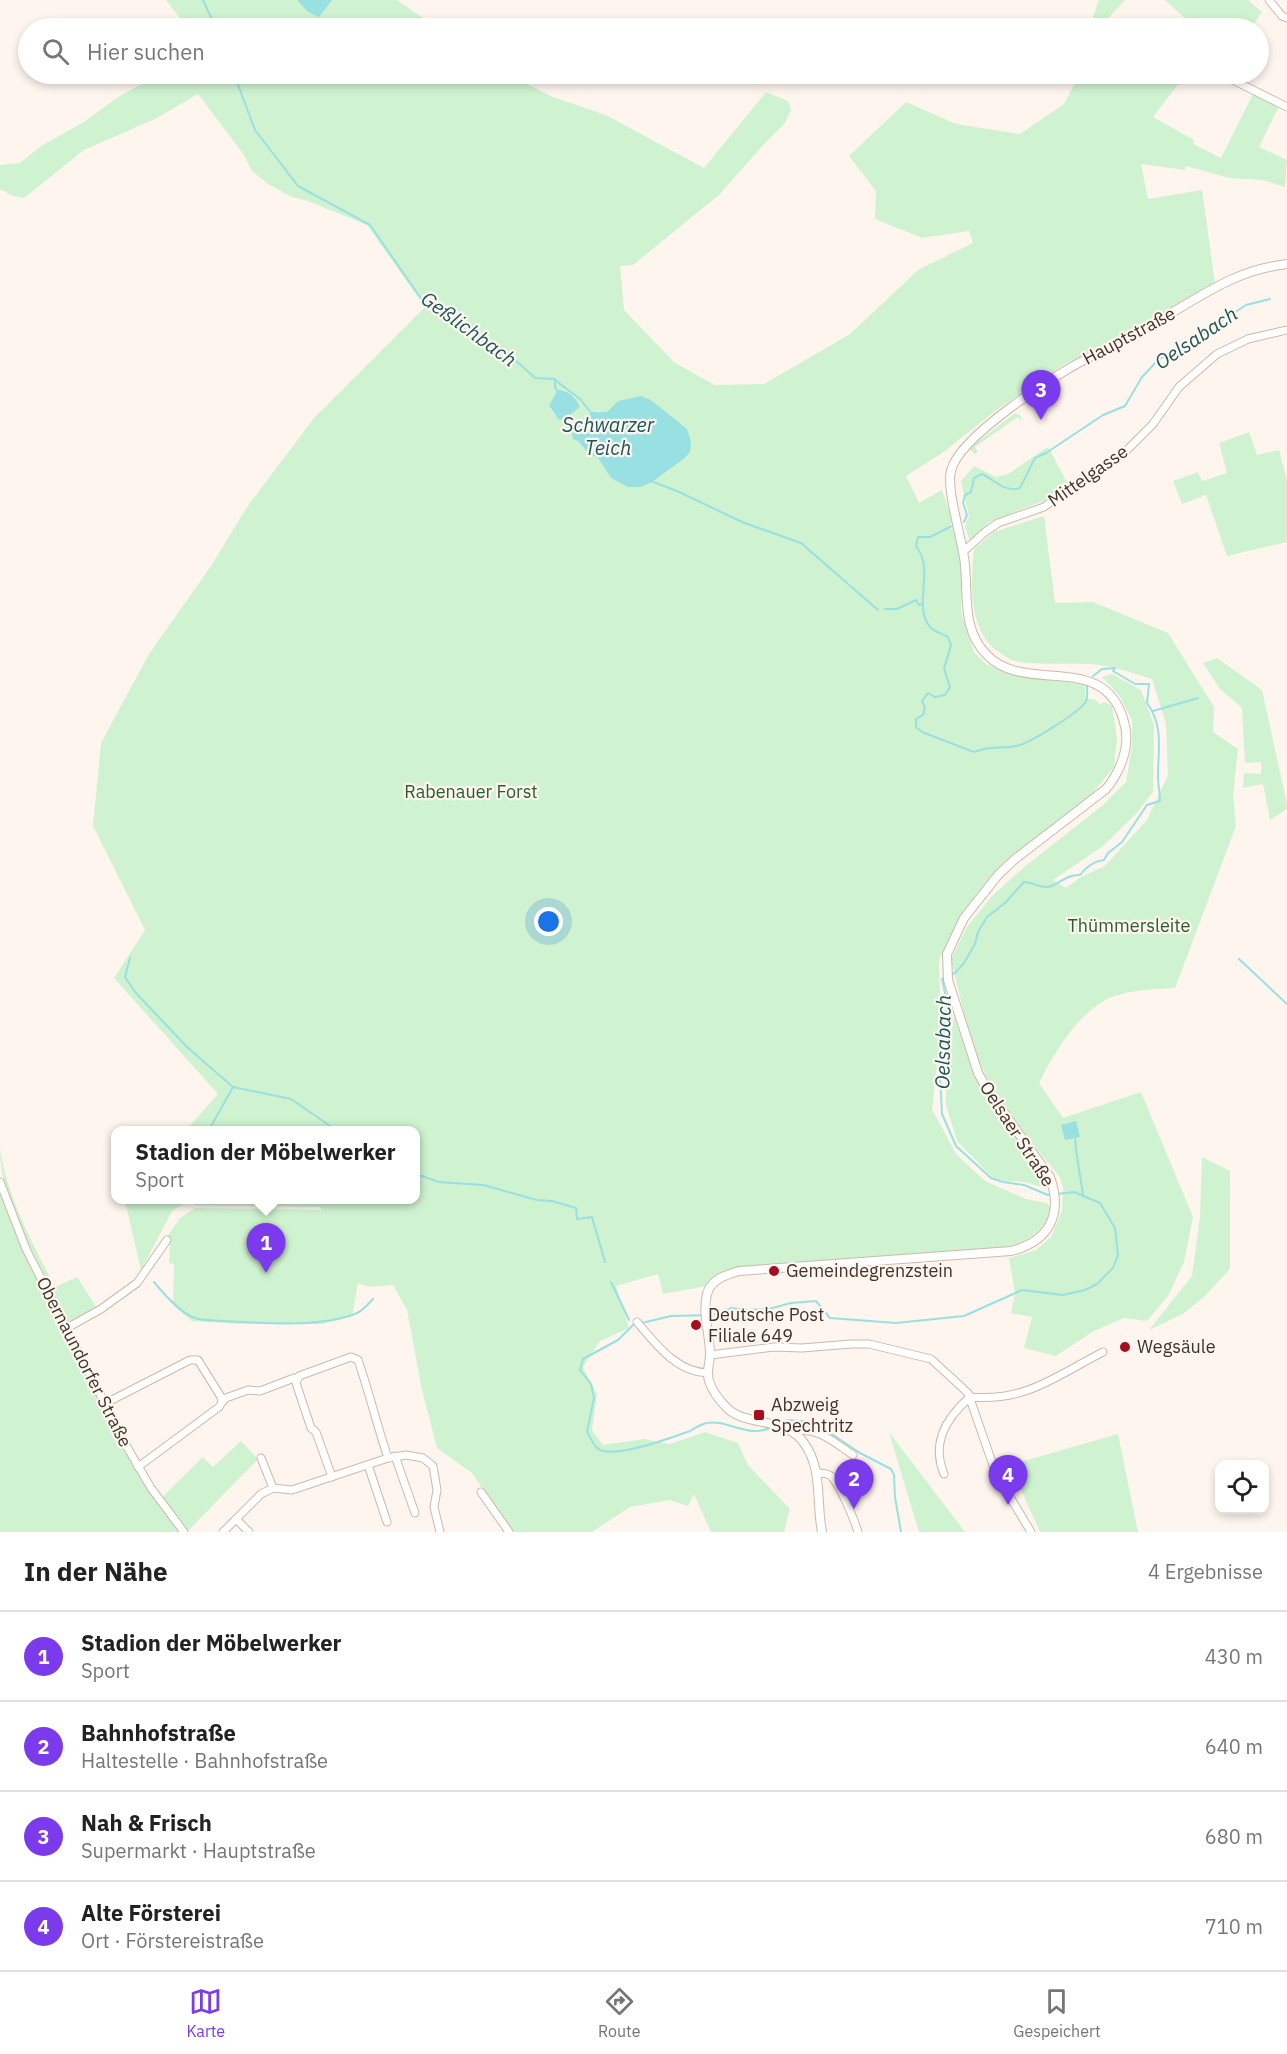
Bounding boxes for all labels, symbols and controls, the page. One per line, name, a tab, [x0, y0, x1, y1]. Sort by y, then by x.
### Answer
search box	[18, 18, 1269, 84]
icon: search	[39, 35, 72, 68]
text: Hier suchen	[87, 37, 205, 66]
water label: Geßlichbach	[416, 285, 523, 372]
water label: Oelsabach	[1149, 300, 1242, 375]
street label: Hauptstraße	[1078, 301, 1179, 370]
pin: 3	[1022, 370, 1060, 420]
water label: Schwarzer Teich	[562, 411, 655, 461]
street label: Mittelgasse	[1043, 440, 1132, 512]
park label: Rabenauer Forst	[404, 780, 538, 803]
your location	[534, 907, 563, 936]
park label: Thümmersleite	[1068, 914, 1191, 937]
water label: Oelsabach	[928, 995, 957, 1089]
street label: Oelsaer Straße	[975, 1077, 1060, 1191]
popup	[111, 1126, 420, 1204]
text: Stadion der Möbelwerker	[135, 1137, 396, 1166]
text: Sport	[135, 1166, 184, 1193]
pin: 1	[246, 1224, 286, 1273]
place label: Gemeindegrenzstein	[786, 1259, 953, 1282]
marker: Gemeindegrenzstein	[767, 1264, 781, 1278]
street label: Obernaundorfer Straße	[32, 1273, 137, 1451]
place label: Deutsche Post Filiale 649	[708, 1303, 824, 1347]
marker: Deutsche Post Filiale 649	[689, 1318, 703, 1332]
place label: Wegsäule	[1137, 1335, 1216, 1358]
marker: Wegsäule	[1118, 1340, 1132, 1354]
place label: Abzweig Spechtritz	[771, 1393, 853, 1437]
marker: Abzweig Spechtritz	[752, 1408, 766, 1422]
pin: 4	[988, 1456, 1028, 1505]
pin: 2	[834, 1460, 874, 1509]
map controls	[1215, 1460, 1269, 1514]
button: locate	[1215, 1460, 1269, 1514]
text: In der Nähe	[24, 1554, 168, 1588]
text: 4 Ergebnisse	[1148, 1558, 1263, 1585]
text: Stadion der Möbelwerker	[81, 1628, 341, 1657]
text: 1	[38, 1643, 50, 1670]
text: 430 m	[1205, 1643, 1263, 1670]
text: Sport	[81, 1657, 130, 1684]
text: Bahnhofstraße	[81, 1718, 236, 1747]
text: 2	[38, 1733, 50, 1760]
text: 640 m	[1205, 1733, 1263, 1760]
text: Haltestelle · Bahnhofstraße	[81, 1747, 328, 1774]
text: Nah & Frisch	[81, 1808, 212, 1837]
text: 3	[38, 1823, 50, 1850]
text: 680 m	[1205, 1823, 1263, 1850]
text: Supermarkt · Hauptstraße	[81, 1837, 316, 1864]
text: Alte Försterei	[81, 1898, 221, 1927]
text: 4	[38, 1913, 50, 1940]
text: 710 m	[1205, 1913, 1263, 1940]
text: Ort · Förstereistraße	[81, 1927, 264, 1954]
tab: Karte	[186, 1985, 225, 2041]
tab: Route	[598, 1985, 640, 2041]
tab: Gespeichert	[1013, 1985, 1101, 2041]

